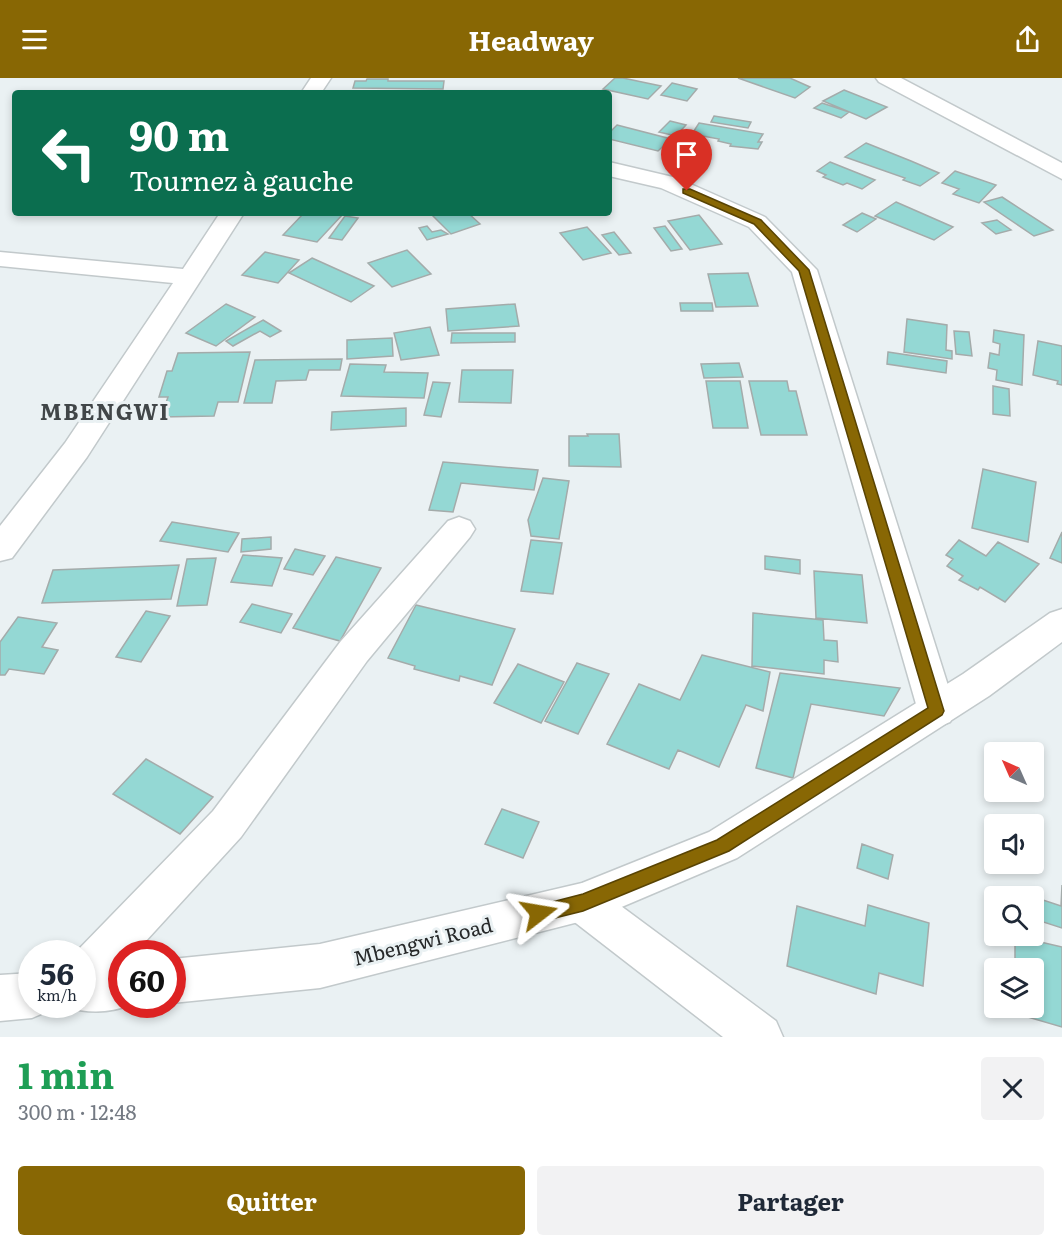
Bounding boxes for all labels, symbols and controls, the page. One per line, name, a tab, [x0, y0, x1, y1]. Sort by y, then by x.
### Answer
text: Headway	[468, 19, 594, 59]
icon: menu	[18, 23, 51, 56]
icon: share	[1011, 23, 1044, 56]
text: 90 m	[129, 102, 229, 164]
icon: left	[30, 114, 108, 192]
pin	[661, 129, 712, 191]
icon: arrive	[670, 138, 703, 171]
text: Tournez à gauche	[129, 159, 353, 199]
district label: MBENGWI	[40, 394, 170, 427]
north arrow	[984, 742, 1044, 802]
map controls	[984, 742, 1044, 1018]
button: sound	[984, 814, 1044, 874]
position arrow	[507, 881, 571, 945]
button: search	[984, 886, 1044, 946]
street label: Mbengwi Road	[350, 908, 495, 972]
speed limit sign: 60	[108, 940, 186, 1018]
text: 56	[40, 950, 74, 994]
button: layers	[984, 958, 1044, 1018]
text: km/h	[37, 983, 77, 1006]
text: 1 min	[18, 1047, 114, 1100]
button: close	[981, 1057, 1044, 1120]
text: 300 m · 12:48	[18, 1096, 137, 1126]
button: Quitter	[18, 1166, 525, 1235]
button: Partager	[537, 1166, 1044, 1235]

